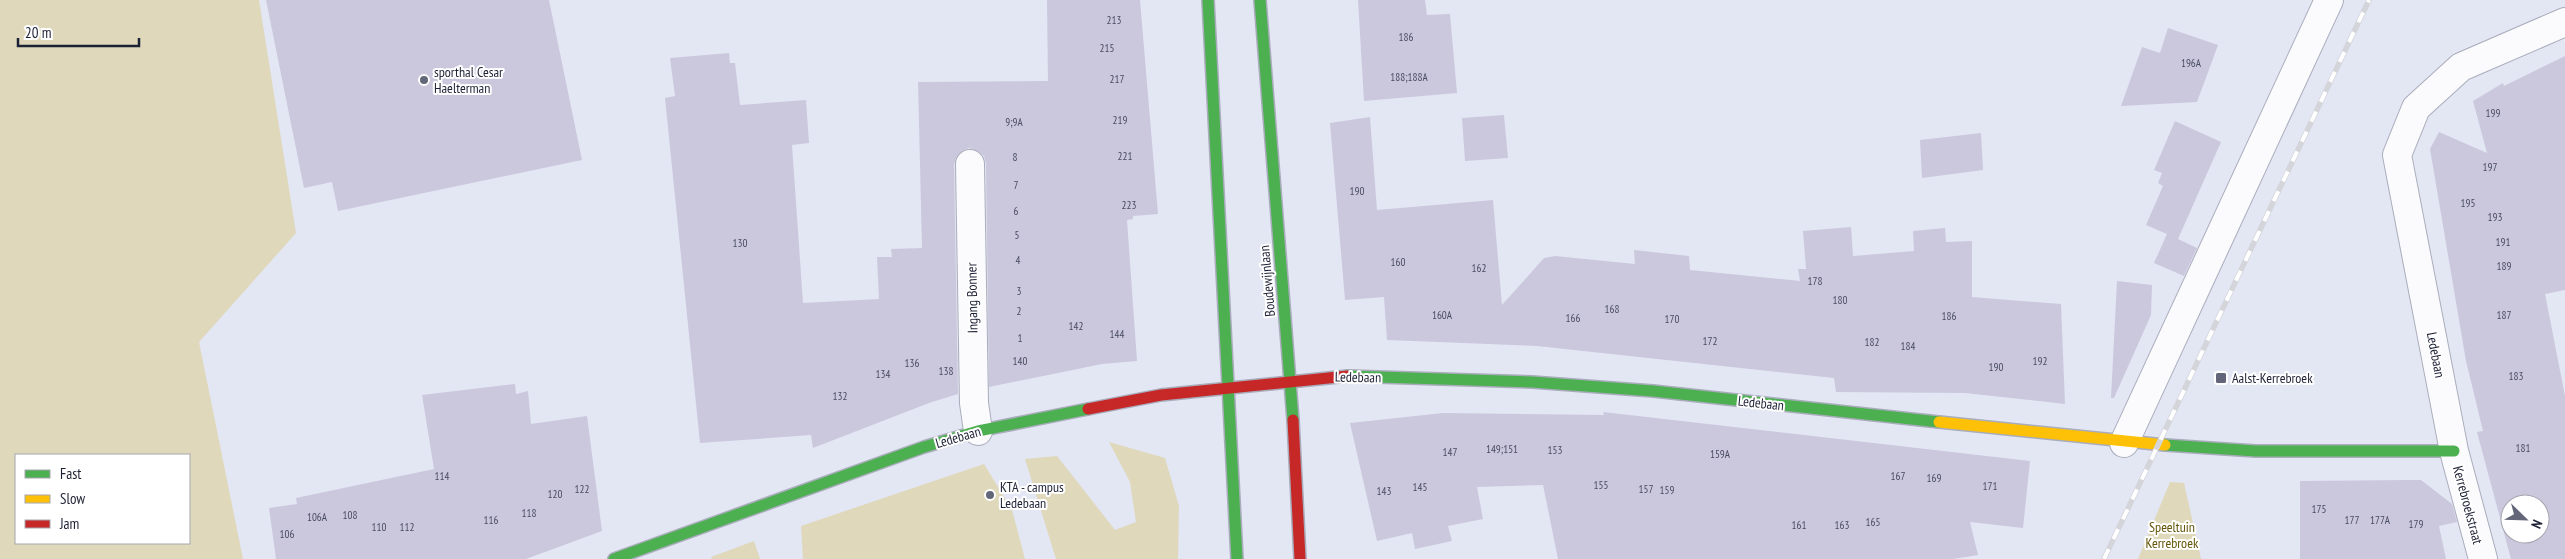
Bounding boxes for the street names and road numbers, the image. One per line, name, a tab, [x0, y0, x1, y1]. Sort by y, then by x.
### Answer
street label: Boudewijnlaan	[1255, 245, 1279, 317]
street label: Ingang Bonner	[962, 262, 982, 334]
street label: Ledebaan	[2423, 331, 2449, 379]
street label: Ledebaan	[1335, 368, 1381, 386]
street label: Ledebaan	[1737, 392, 1785, 414]
street label: Ledebaan	[933, 422, 983, 452]
street label: Kerrebroekstraat	[2449, 464, 2487, 546]

